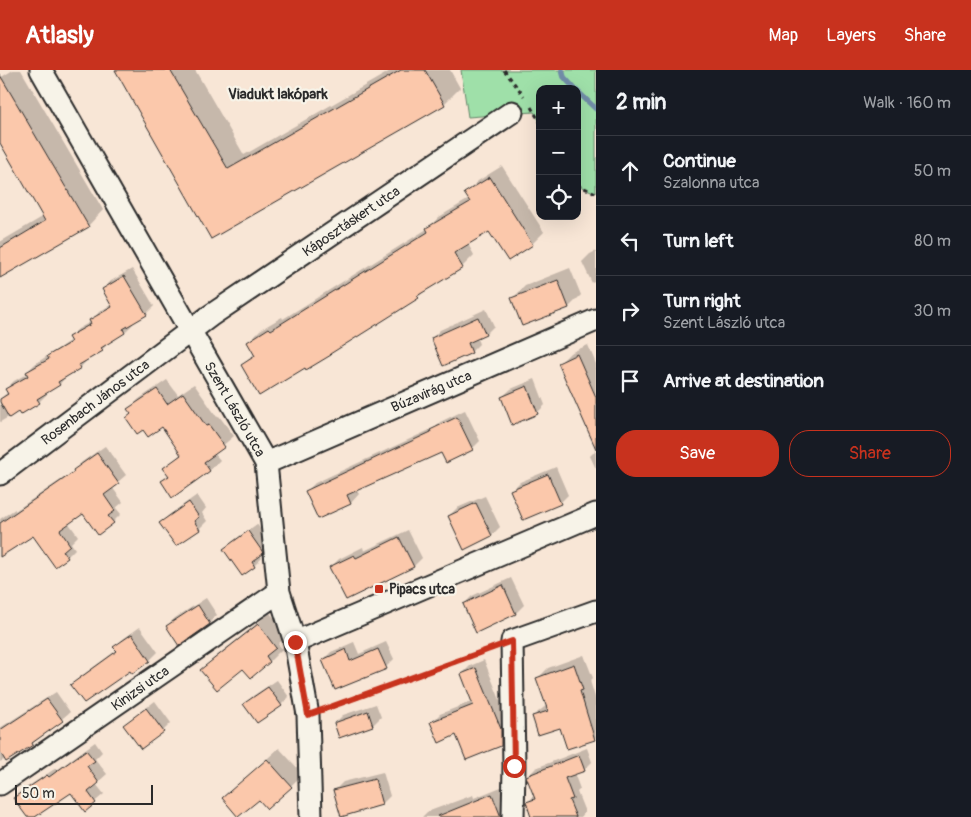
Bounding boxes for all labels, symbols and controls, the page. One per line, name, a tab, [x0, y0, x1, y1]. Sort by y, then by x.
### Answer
text: Atlasly	[25, 21, 94, 50]
text: Map	[769, 24, 798, 47]
text: Layers	[826, 24, 876, 47]
text: Share	[904, 24, 946, 47]
district label: Viadukt lakópark	[228, 85, 329, 104]
map controls	[536, 85, 581, 220]
button: +	[536, 85, 581, 130]
text: 2 min	[616, 89, 666, 116]
text: Walk · 160 m	[863, 93, 951, 113]
button: −	[536, 130, 581, 175]
text: Continue	[663, 149, 736, 173]
icon: ahead	[616, 157, 644, 185]
text: 50 m	[914, 161, 951, 181]
text: Szalonna utca	[663, 173, 759, 193]
button: locate	[536, 175, 581, 220]
street label: Káposztáskert utca	[299, 183, 403, 260]
icon: left	[616, 227, 644, 255]
text: Turn left	[663, 229, 733, 253]
text: 80 m	[914, 231, 951, 251]
text: Turn right	[663, 289, 741, 313]
icon: right	[616, 297, 644, 325]
text: 30 m	[913, 301, 951, 321]
text: Szent László utca	[663, 313, 785, 333]
street label: Rosenbach János utca	[38, 356, 153, 449]
street label: Szent László utca	[200, 359, 269, 460]
street label: Búzavirág utca	[388, 367, 474, 416]
icon: arrive	[616, 367, 644, 395]
text: Arrive at destination	[663, 369, 824, 393]
button: Save	[616, 430, 779, 477]
button: Share	[789, 430, 951, 477]
place label: Pipacs utca	[389, 581, 456, 598]
marker: Pipacs utca	[373, 583, 385, 595]
route end	[284, 631, 307, 654]
street label: Kinizsi utca	[108, 662, 172, 714]
route start	[503, 755, 526, 778]
scale bar	[15, 782, 152, 805]
text: 50 m	[22, 785, 55, 802]

